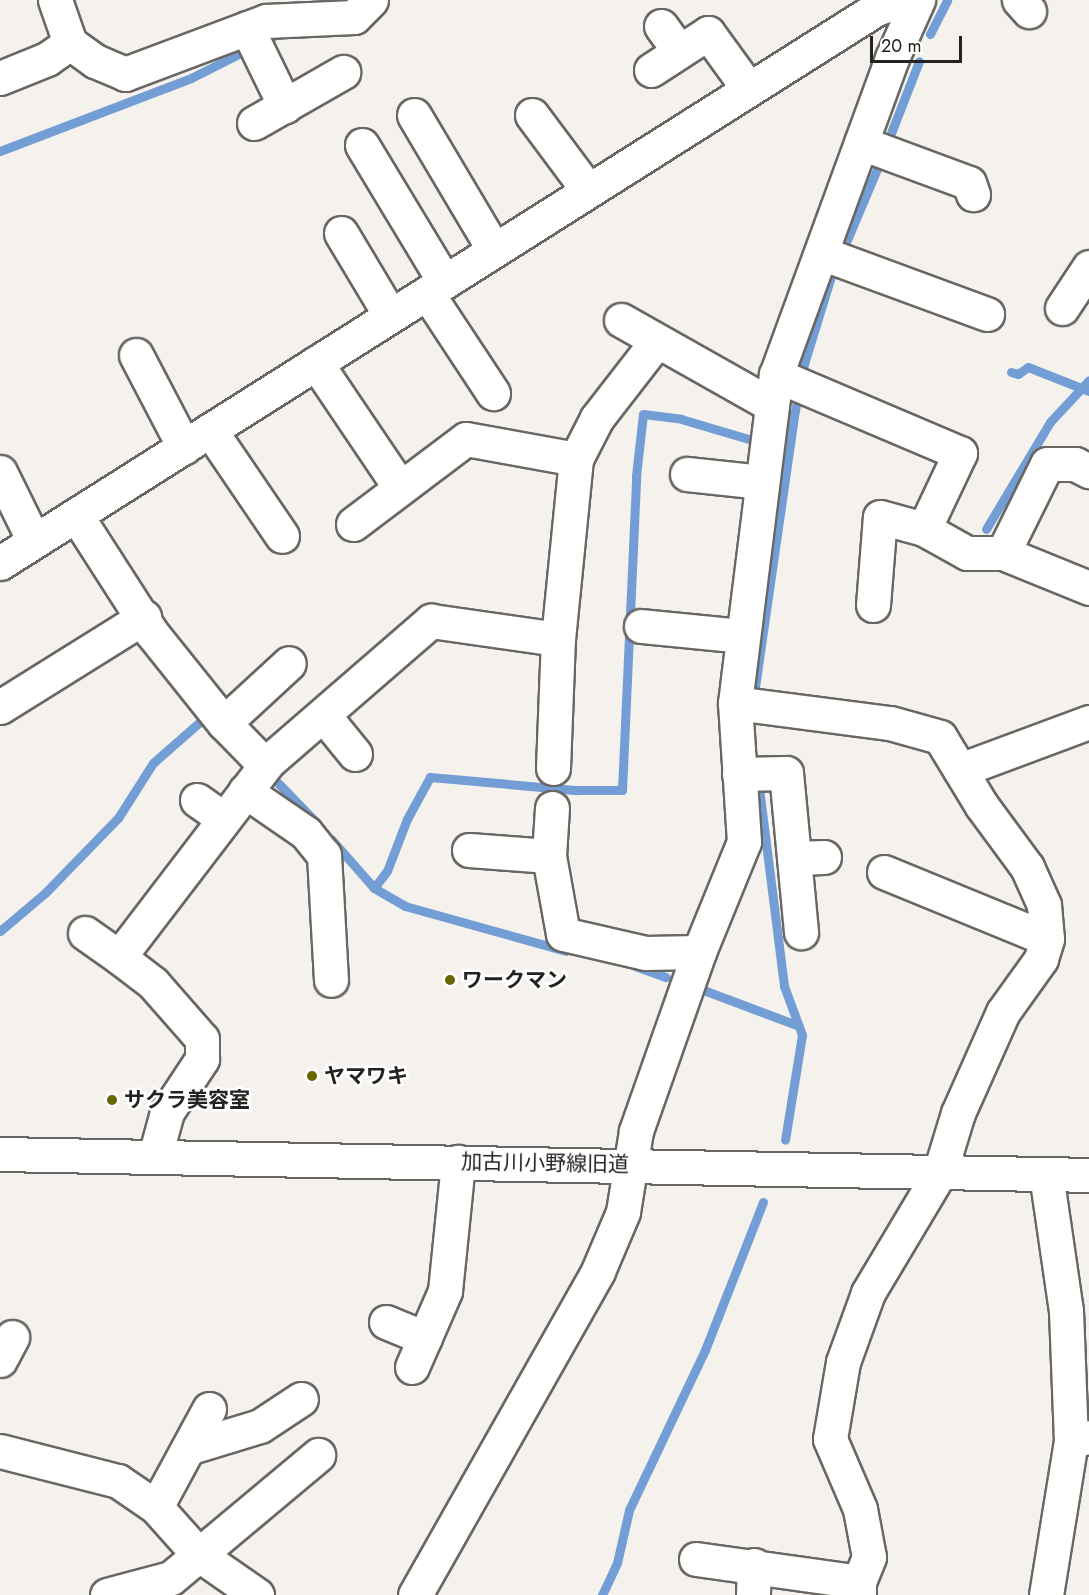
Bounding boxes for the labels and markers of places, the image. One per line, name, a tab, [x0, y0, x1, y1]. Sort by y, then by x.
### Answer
place label: ワークマン	[462, 967, 567, 993]
marker: ワークマン	[443, 973, 457, 987]
place label: ヤマワキ	[324, 1063, 408, 1089]
marker: ヤマワキ	[305, 1069, 319, 1083]
place label: サクラ美容室	[124, 1087, 250, 1113]
marker: サクラ美容室	[105, 1093, 119, 1107]

